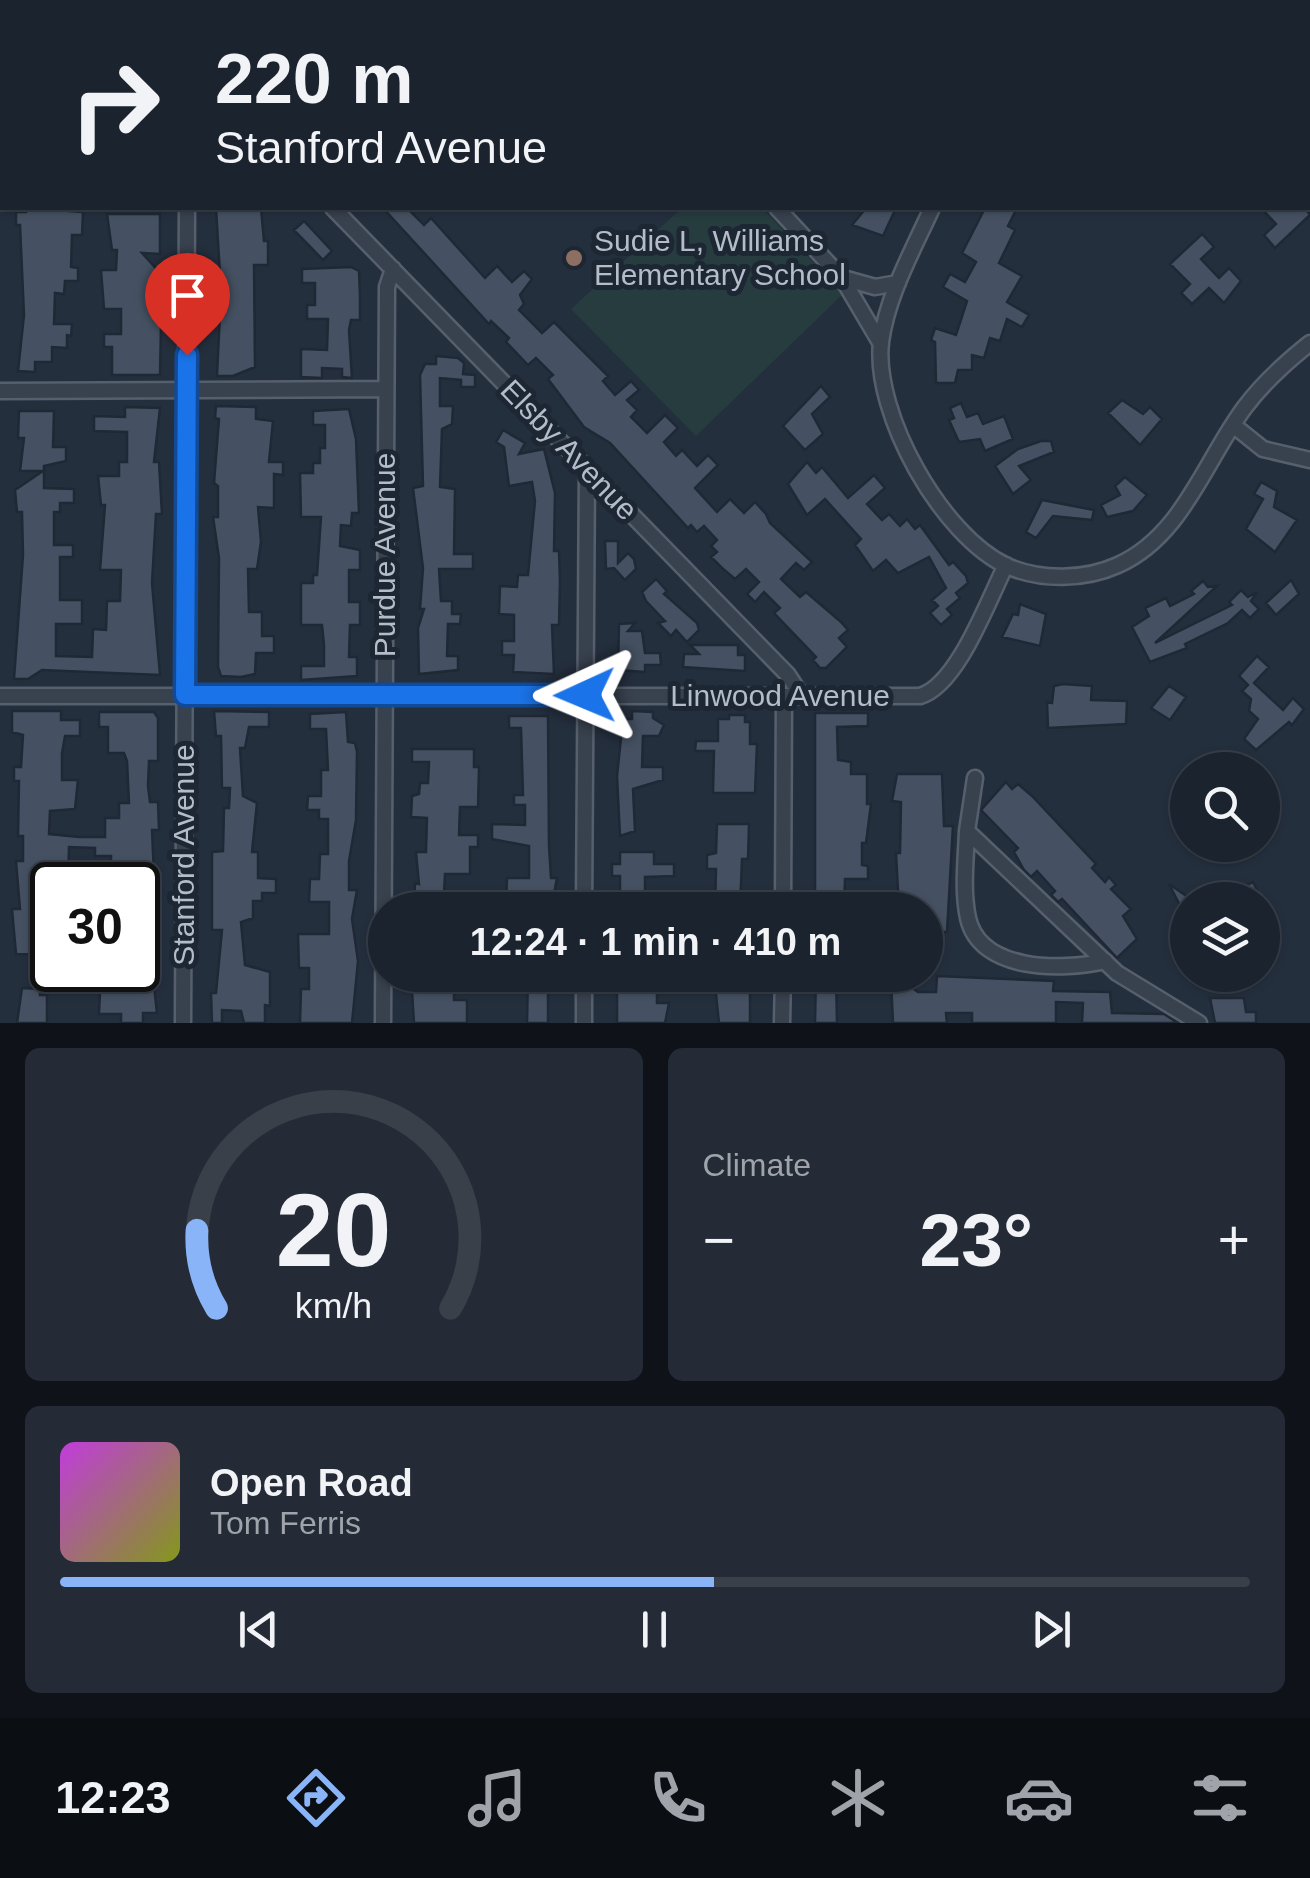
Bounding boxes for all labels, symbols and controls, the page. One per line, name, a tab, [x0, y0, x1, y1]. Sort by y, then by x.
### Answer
icon: right	[50, 40, 180, 170]
text: 220 m	[215, 40, 413, 118]
text: Stanford Avenue	[215, 122, 547, 173]
place label: Sudie L, Williams Elementary School	[594, 224, 846, 291]
marker: Sudie L, Williams Elementary School	[563, 247, 585, 269]
pin	[145, 253, 230, 356]
icon: arrive	[160, 268, 215, 323]
street label: Elsby Avenue	[495, 373, 644, 526]
street label: Purdue Avenue	[368, 453, 401, 657]
position arrow	[533, 643, 637, 747]
street label: Linwood Avenue	[670, 679, 890, 712]
street label: Stanford Avenue	[167, 744, 200, 966]
map controls	[1170, 752, 1280, 992]
button: search	[1170, 752, 1280, 862]
speed limit sign: 30	[30, 862, 160, 992]
button: layers	[1170, 882, 1280, 992]
text: 12:24 · 1 min · 410 m	[470, 921, 841, 963]
text: Climate	[703, 1147, 811, 1183]
text: 20	[276, 1172, 392, 1288]
text: 23°	[920, 1198, 1033, 1282]
text: −	[703, 1209, 735, 1271]
text: +	[1218, 1209, 1250, 1271]
text: km/h	[295, 1286, 372, 1326]
text: Open Road	[210, 1462, 413, 1504]
text: Tom Ferris	[210, 1505, 361, 1541]
icon: previous	[231, 1602, 286, 1657]
icon: pause	[627, 1602, 682, 1657]
icon: next	[1024, 1602, 1079, 1657]
icon: directions	[281, 1763, 351, 1833]
icon: music	[462, 1763, 532, 1833]
icon: phone	[643, 1763, 713, 1833]
icon: climate	[823, 1763, 893, 1833]
icon: car	[1004, 1763, 1074, 1833]
icon: filters	[1185, 1763, 1255, 1833]
text: 12:23	[55, 1772, 170, 1823]

